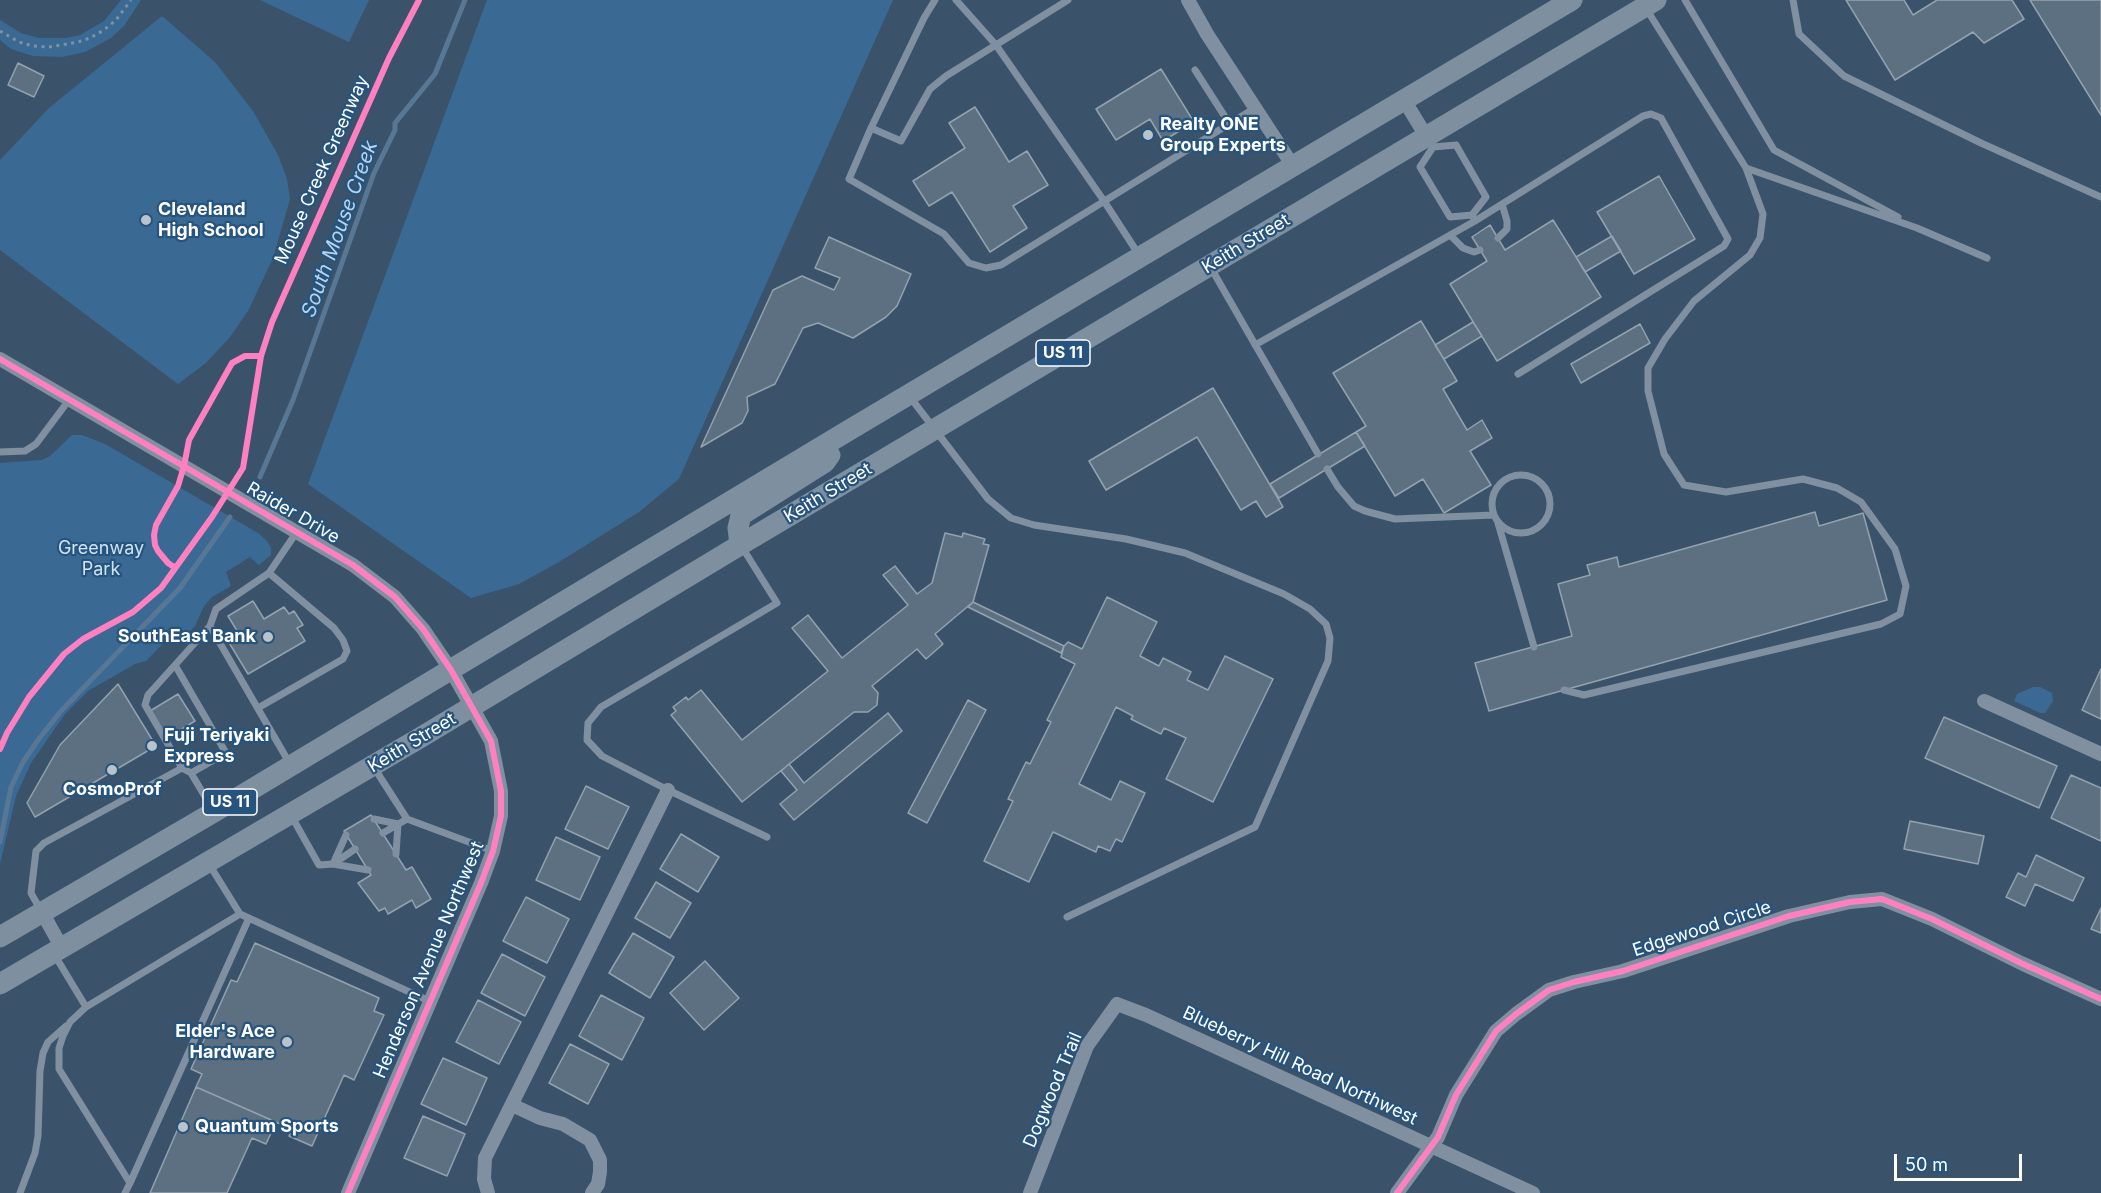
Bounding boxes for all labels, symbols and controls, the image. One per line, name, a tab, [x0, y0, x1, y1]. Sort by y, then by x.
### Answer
street label: Mouse Creek Greenway	[271, 72, 373, 268]
place label: Realty ONE Group Experts	[1160, 114, 1286, 156]
marker: Realty ONE Group Experts	[1141, 128, 1155, 142]
water label: South Mouse Creek	[297, 137, 383, 321]
place label: Cleveland High School	[158, 199, 264, 242]
street label: Keith Street	[1198, 209, 1294, 279]
marker: Cleveland High School	[139, 213, 153, 227]
road number: US 11	[1036, 340, 1090, 366]
street label: Keith Street	[780, 458, 876, 528]
street label: Raider Drive	[243, 478, 343, 548]
park label: Greenway Park	[58, 538, 144, 580]
place label: SouthEast Bank	[118, 626, 256, 648]
marker: SouthEast Bank	[261, 630, 275, 644]
street label: Keith Street	[364, 708, 460, 778]
place label: Fuji Teriyaki Express	[164, 725, 269, 768]
marker: Fuji Teriyaki Express	[145, 739, 159, 753]
marker: CosmoProf	[105, 763, 119, 777]
place label: CosmoProf	[63, 779, 161, 801]
road number: US 11	[203, 789, 257, 815]
street label: Henderson Avenue Northwest	[369, 838, 489, 1082]
street label: Edgewood Circle	[1630, 896, 1774, 962]
street label: Blueberry Hill Road Northwest	[1179, 1002, 1421, 1130]
place label: Elder's Ace Hardware	[175, 1021, 275, 1064]
street label: Dogwood Trail	[1019, 1029, 1087, 1151]
marker: Elder's Ace Hardware	[280, 1035, 294, 1049]
place label: Quantum Sports	[195, 1116, 339, 1138]
marker: Quantum Sports	[176, 1120, 190, 1134]
scale bar	[1897, 1142, 2024, 1180]
text: 50 m	[1905, 1154, 1948, 1175]

